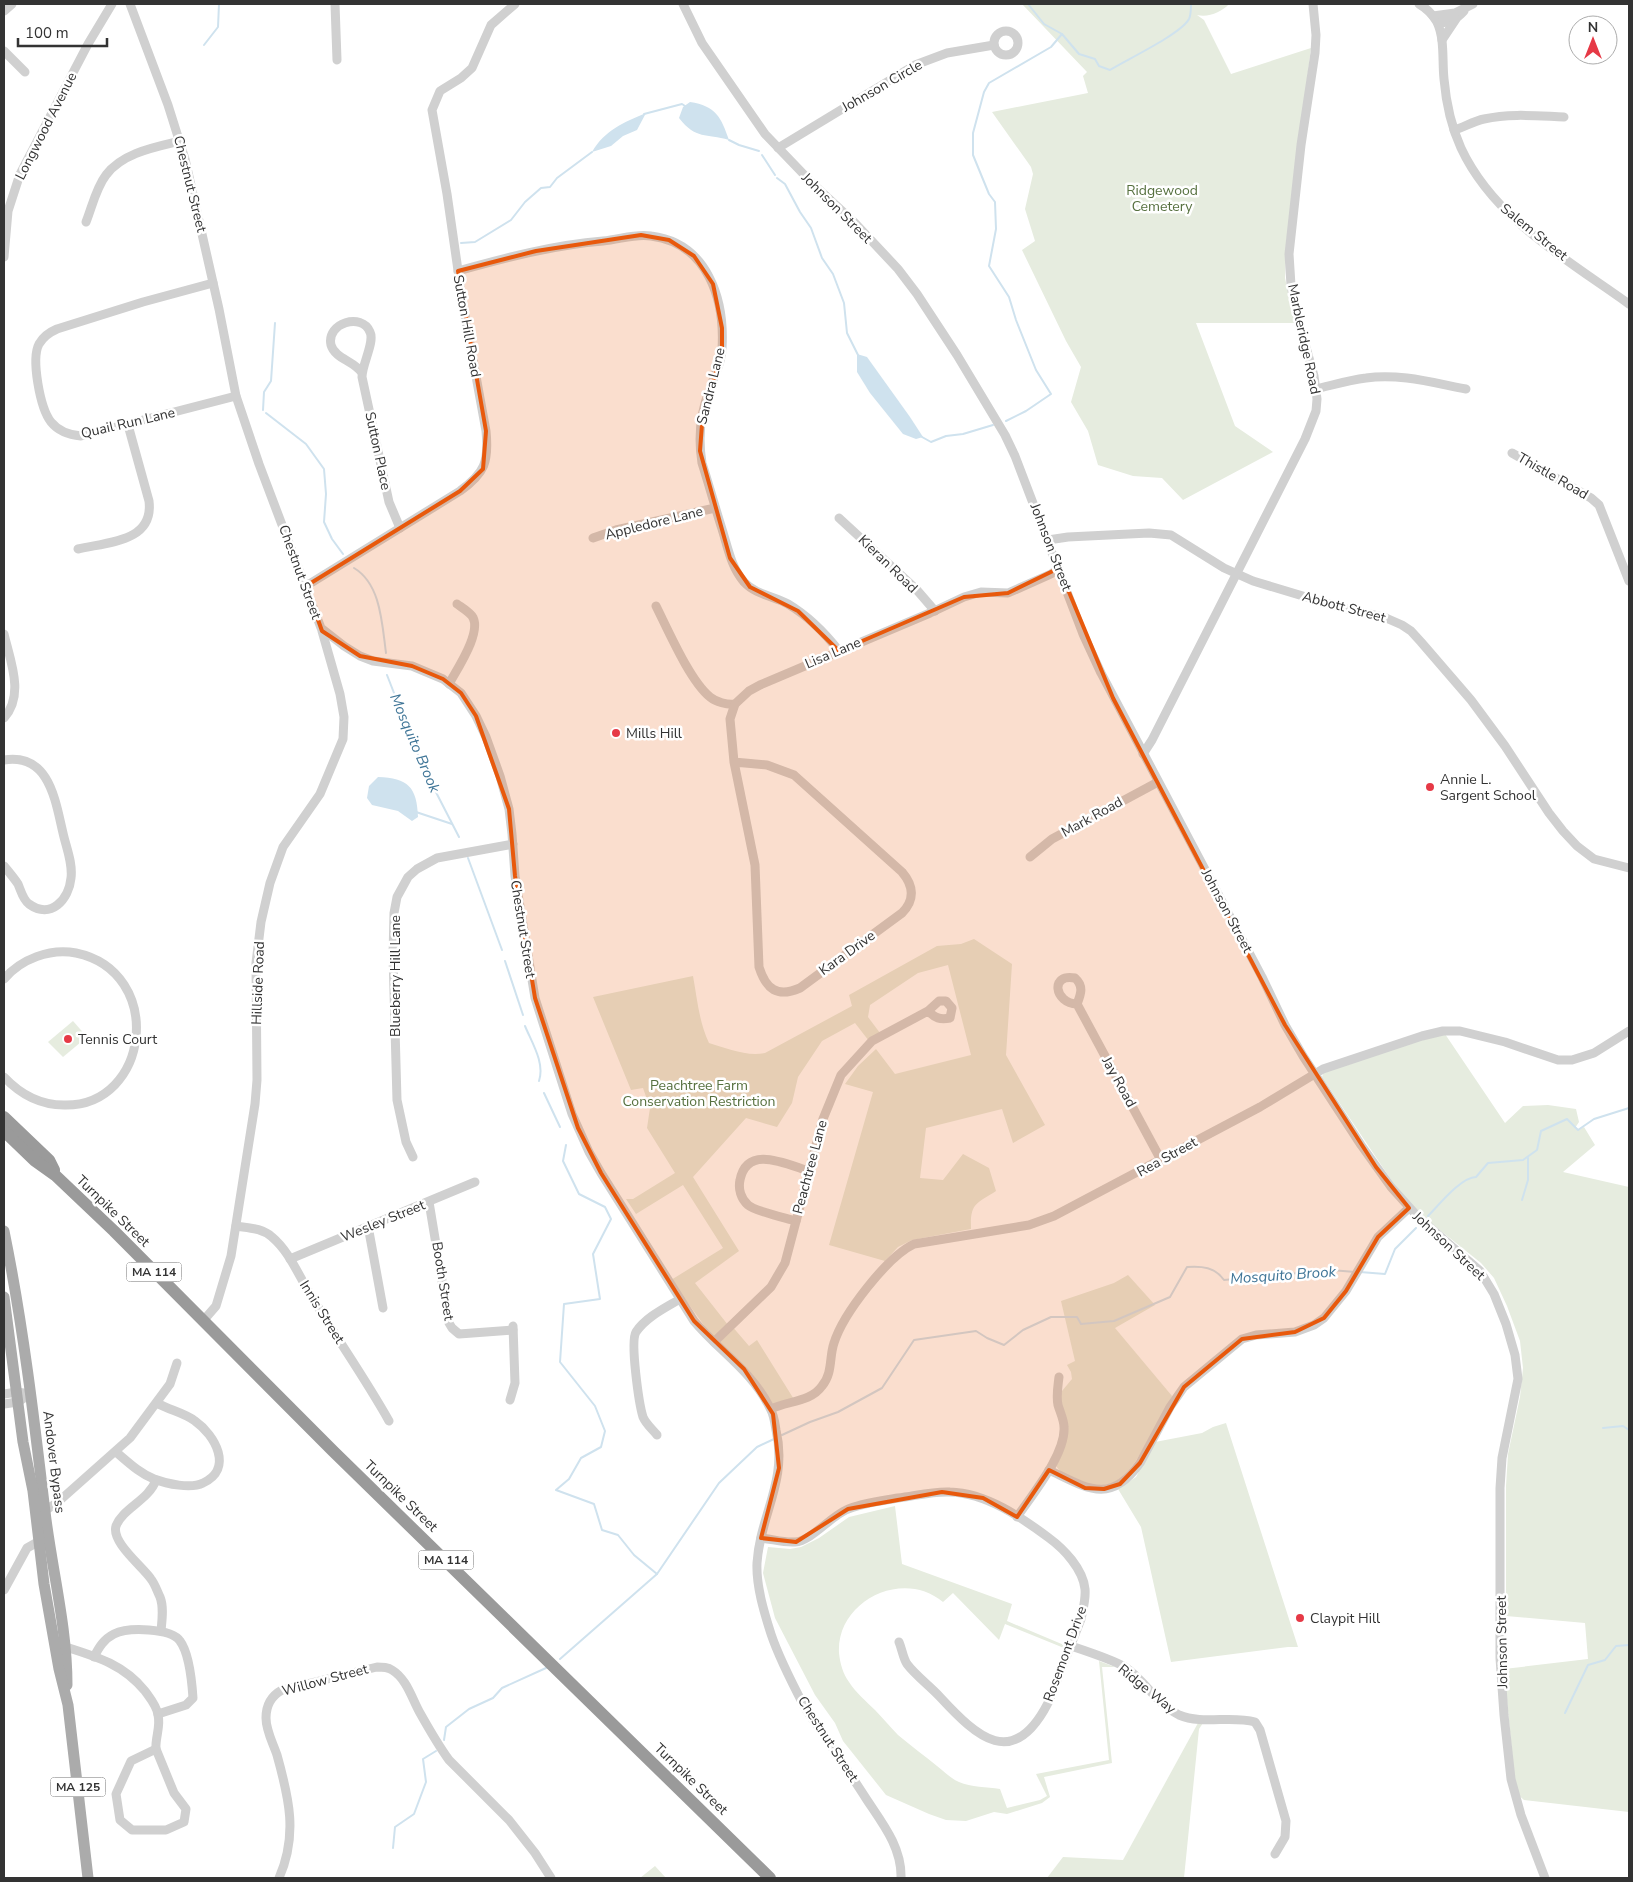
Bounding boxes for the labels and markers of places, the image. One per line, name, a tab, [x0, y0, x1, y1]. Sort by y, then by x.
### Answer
place label: Mills Hill	[626, 724, 683, 743]
marker: Mills Hill	[610, 727, 622, 739]
place label: Annie L. Sargent School	[1440, 770, 1537, 805]
marker: Annie L. Sargent School	[1424, 781, 1436, 793]
place label: Tennis Court	[78, 1030, 157, 1049]
marker: Tennis Court	[62, 1033, 74, 1045]
place label: Claypit Hill	[1310, 1609, 1381, 1628]
marker: Claypit Hill	[1294, 1612, 1306, 1624]

